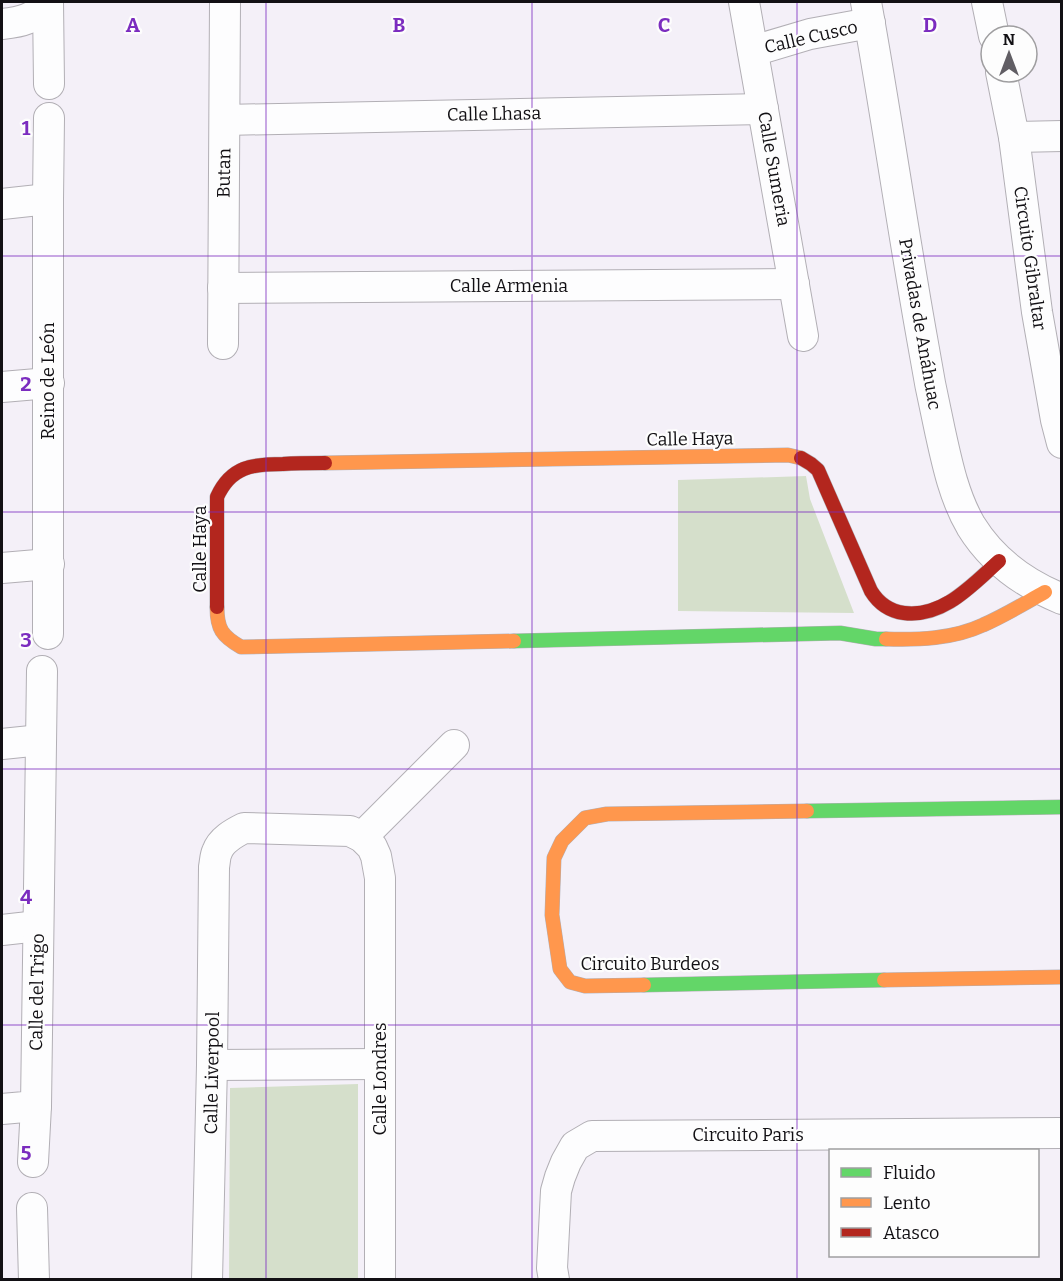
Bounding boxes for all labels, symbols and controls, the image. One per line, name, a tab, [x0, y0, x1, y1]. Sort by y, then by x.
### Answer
text: A	[126, 13, 141, 37]
text: B	[393, 13, 406, 37]
text: C	[658, 13, 670, 37]
text: D	[923, 13, 937, 37]
street label: Calle Cusco	[762, 16, 860, 58]
north arrow	[979, 24, 1039, 84]
text: N	[1003, 30, 1015, 49]
street label: Calle Lhasa	[447, 102, 542, 126]
street label: Calle Sumeria	[753, 110, 795, 228]
text: 1	[22, 116, 31, 140]
street label: Butan	[213, 147, 235, 198]
street label: Circuito Gibraltar	[1009, 185, 1051, 332]
street label: Privadas de Anáhuac	[894, 236, 946, 412]
street label: Calle Armenia	[450, 275, 568, 297]
street label: Reino de León	[37, 322, 59, 440]
text: 2	[20, 372, 32, 396]
street label: Calle Haya	[646, 427, 734, 451]
street label: Calle Haya	[189, 505, 211, 593]
text: 3	[20, 628, 32, 652]
text: 4	[20, 885, 32, 909]
street label: Calle del Trigo	[25, 933, 49, 1051]
street label: Circuito Burdeos	[580, 953, 720, 975]
street label: Calle Liverpool	[200, 1011, 224, 1135]
street label: Calle Londres	[369, 1022, 391, 1136]
street label: Circuito Paris	[692, 1124, 804, 1146]
text: 5	[21, 1141, 32, 1165]
legend	[829, 1149, 1039, 1257]
text: Fluido	[883, 1162, 936, 1184]
text: Lento	[883, 1192, 931, 1214]
text: Atasco	[883, 1222, 939, 1244]

